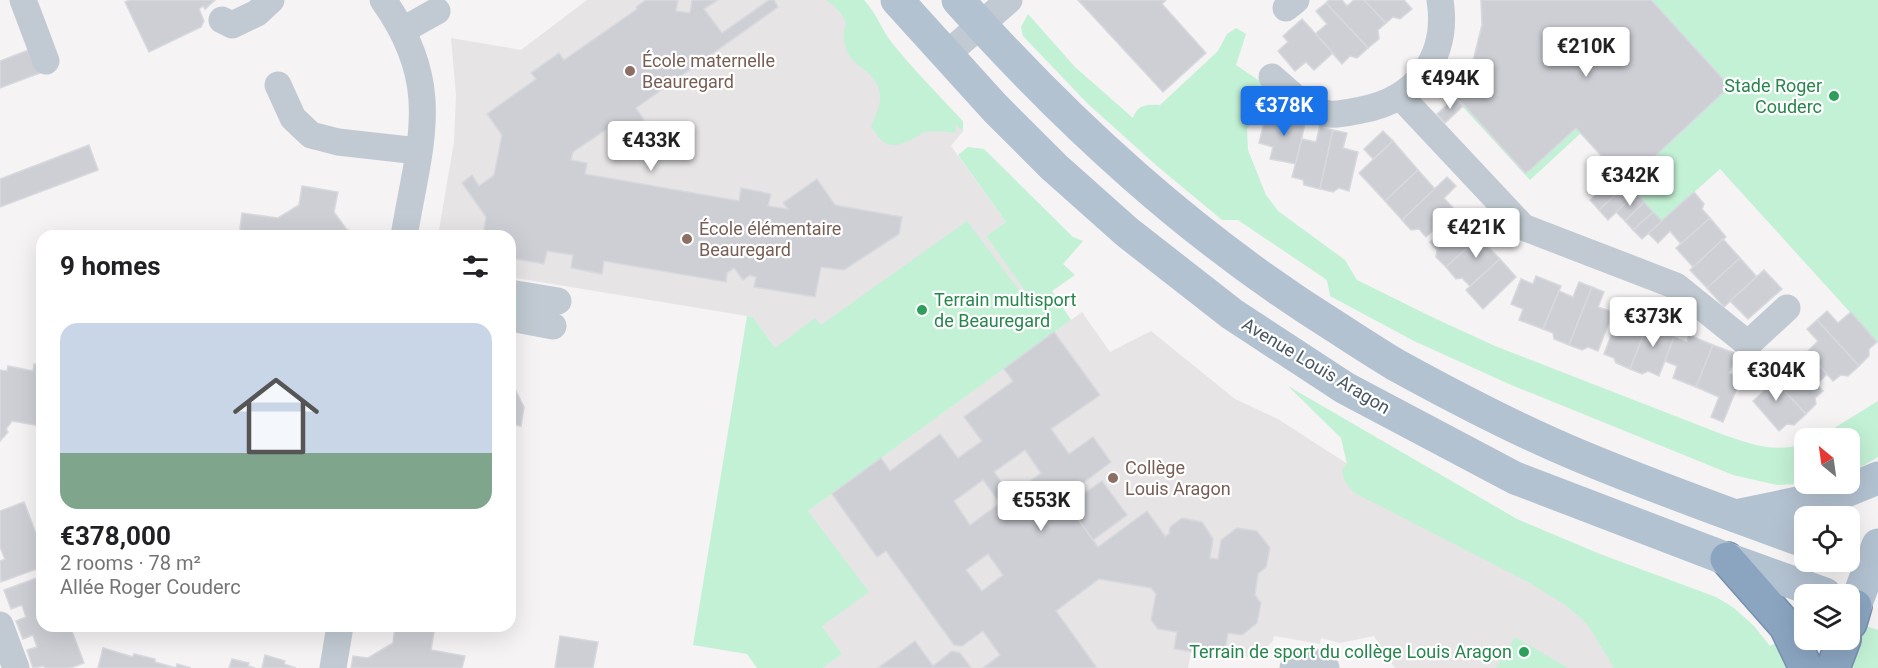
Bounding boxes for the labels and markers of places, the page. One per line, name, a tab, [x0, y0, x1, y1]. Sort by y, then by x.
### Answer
pin: €210K	[1544, 27, 1628, 78]
place label: École maternelle Beauregard	[642, 50, 775, 92]
pin: €494K	[1408, 59, 1492, 110]
marker: École maternelle Beauregard	[623, 64, 637, 78]
place label: Stade Roger Couderc	[1724, 75, 1822, 117]
pin: €378K	[1242, 86, 1326, 137]
marker: Stade Roger Couderc	[1827, 89, 1841, 103]
pin: €433K	[609, 121, 693, 172]
pin: €342K	[1588, 156, 1672, 207]
pin: €421K	[1434, 208, 1518, 259]
place label: École élémentaire Beauregard	[699, 218, 841, 260]
marker: École élémentaire Beauregard	[680, 232, 694, 246]
place label: Terrain multisport de Beauregard	[934, 289, 1076, 331]
pin: €373K	[1611, 297, 1695, 348]
marker: Terrain multisport de Beauregard	[915, 303, 929, 317]
pin: €304K	[1734, 351, 1818, 402]
place label: Collège Louis Aragon	[1125, 457, 1231, 499]
marker: Collège Louis Aragon	[1106, 471, 1120, 485]
pin: €553K	[999, 481, 1083, 532]
place label: Terrain de sport du collège Louis Aragon	[1189, 641, 1512, 662]
marker: Terrain de sport du collège Louis Aragon	[1517, 645, 1531, 659]

